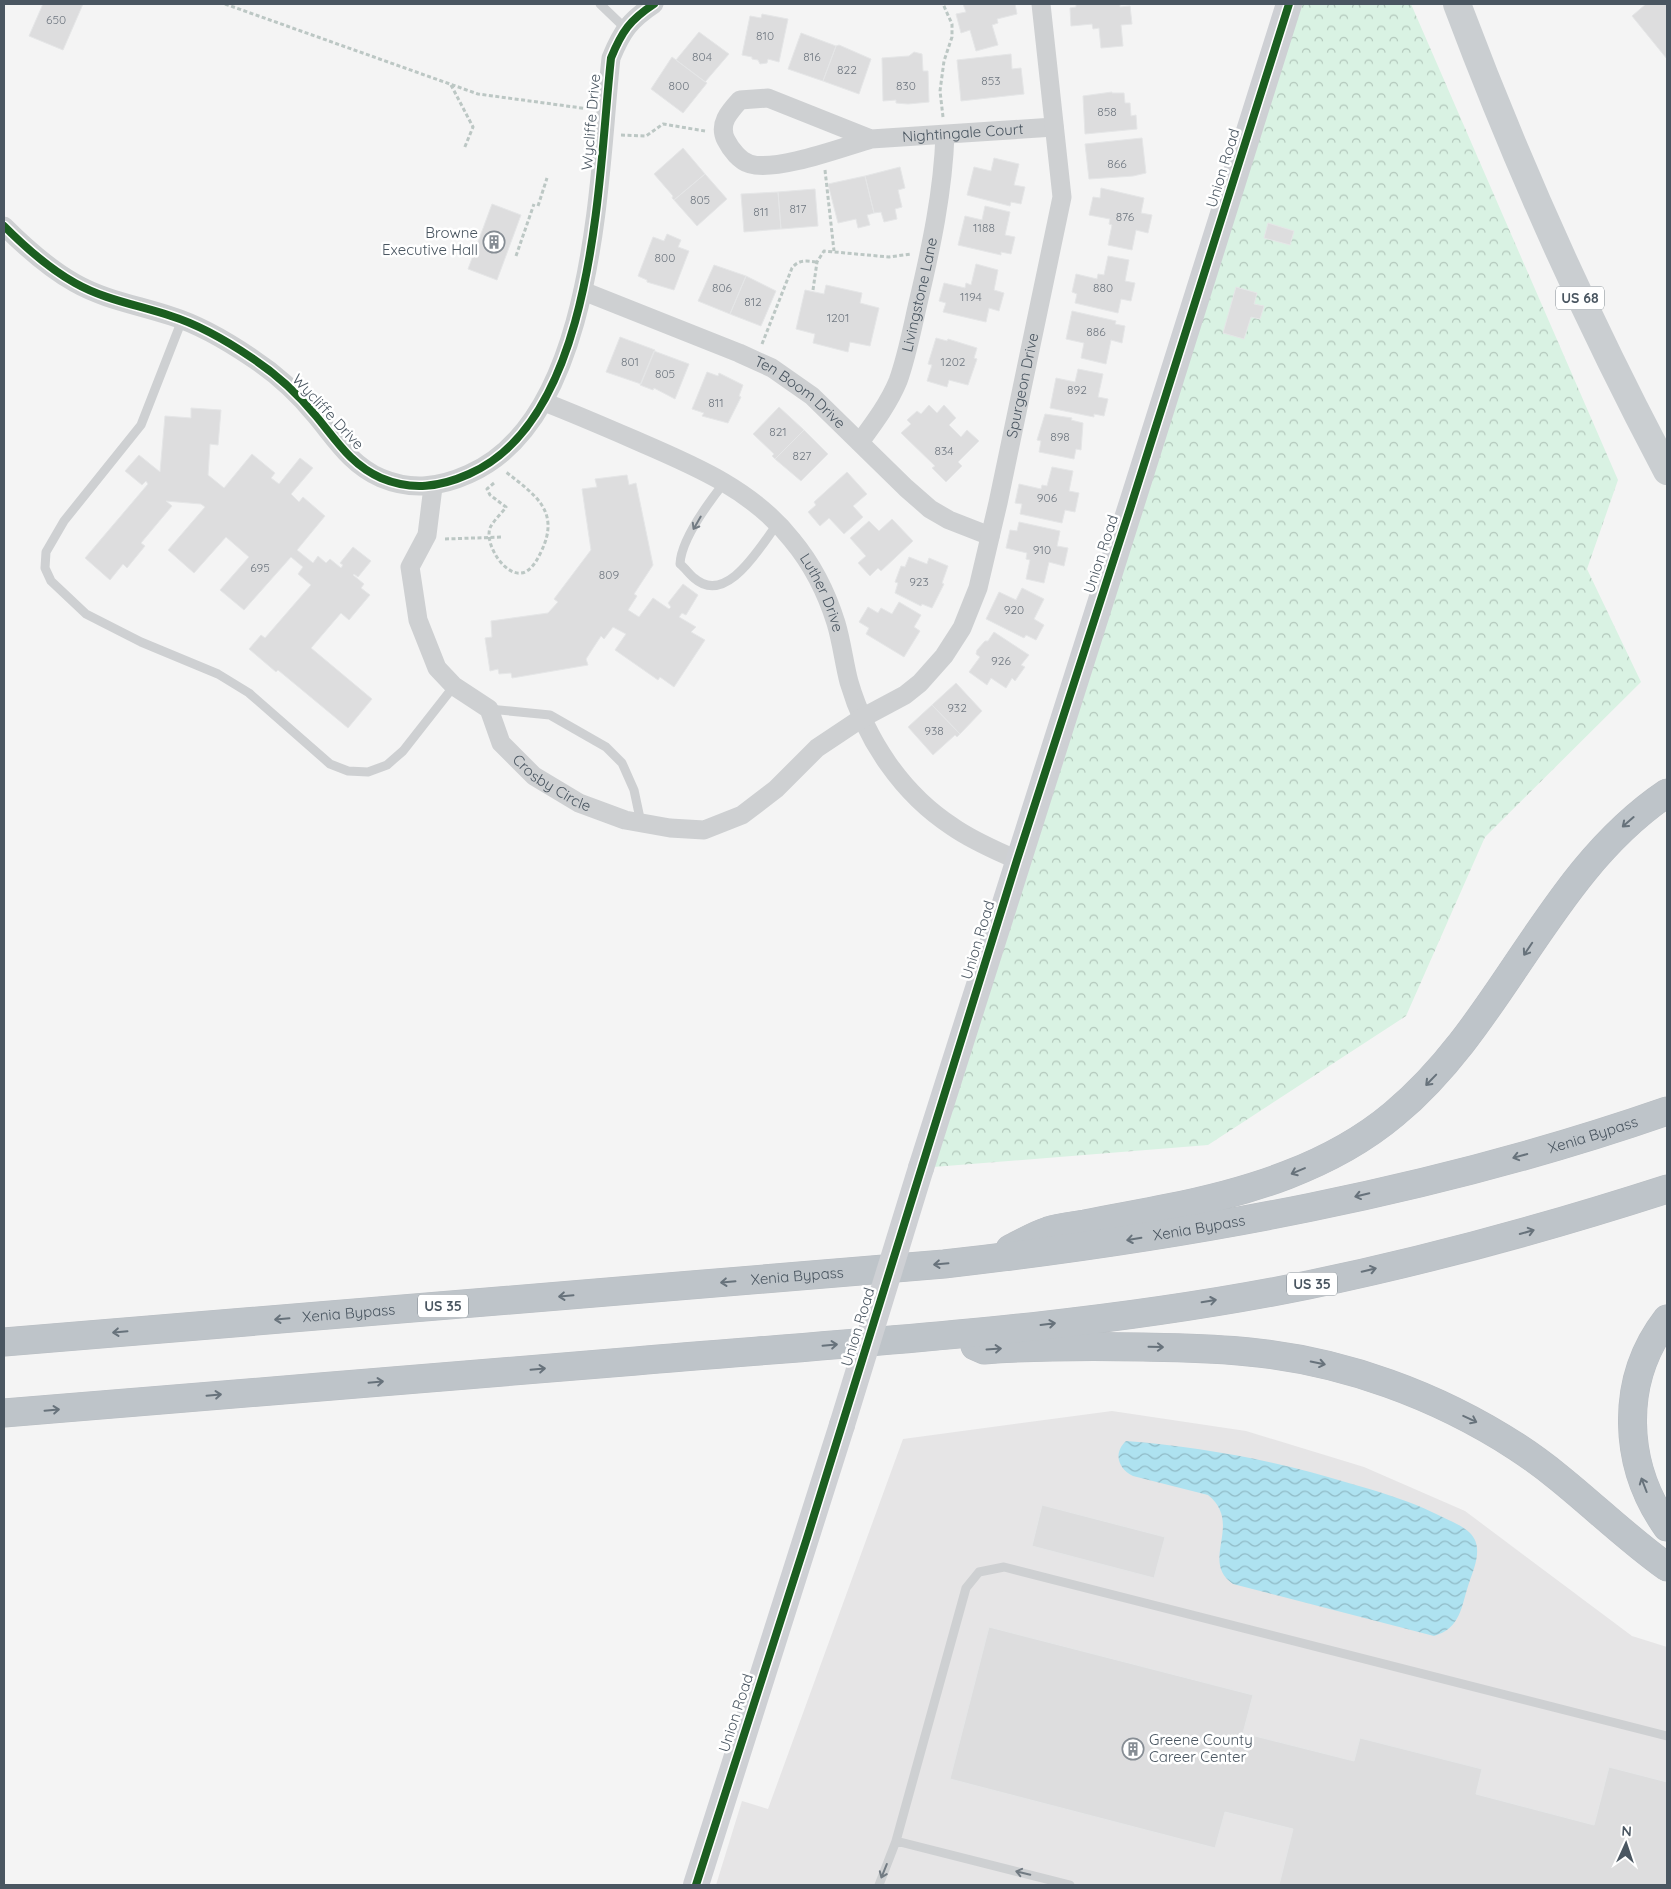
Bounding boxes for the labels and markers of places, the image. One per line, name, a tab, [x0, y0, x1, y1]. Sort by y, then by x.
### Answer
place label: Browne Executive Hall	[382, 223, 478, 259]
building icon: Browne Executive Hall	[482, 230, 506, 254]
place label: Greene County Career Center	[1149, 1730, 1253, 1766]
building icon: Greene County Career Center	[1121, 1737, 1145, 1761]

